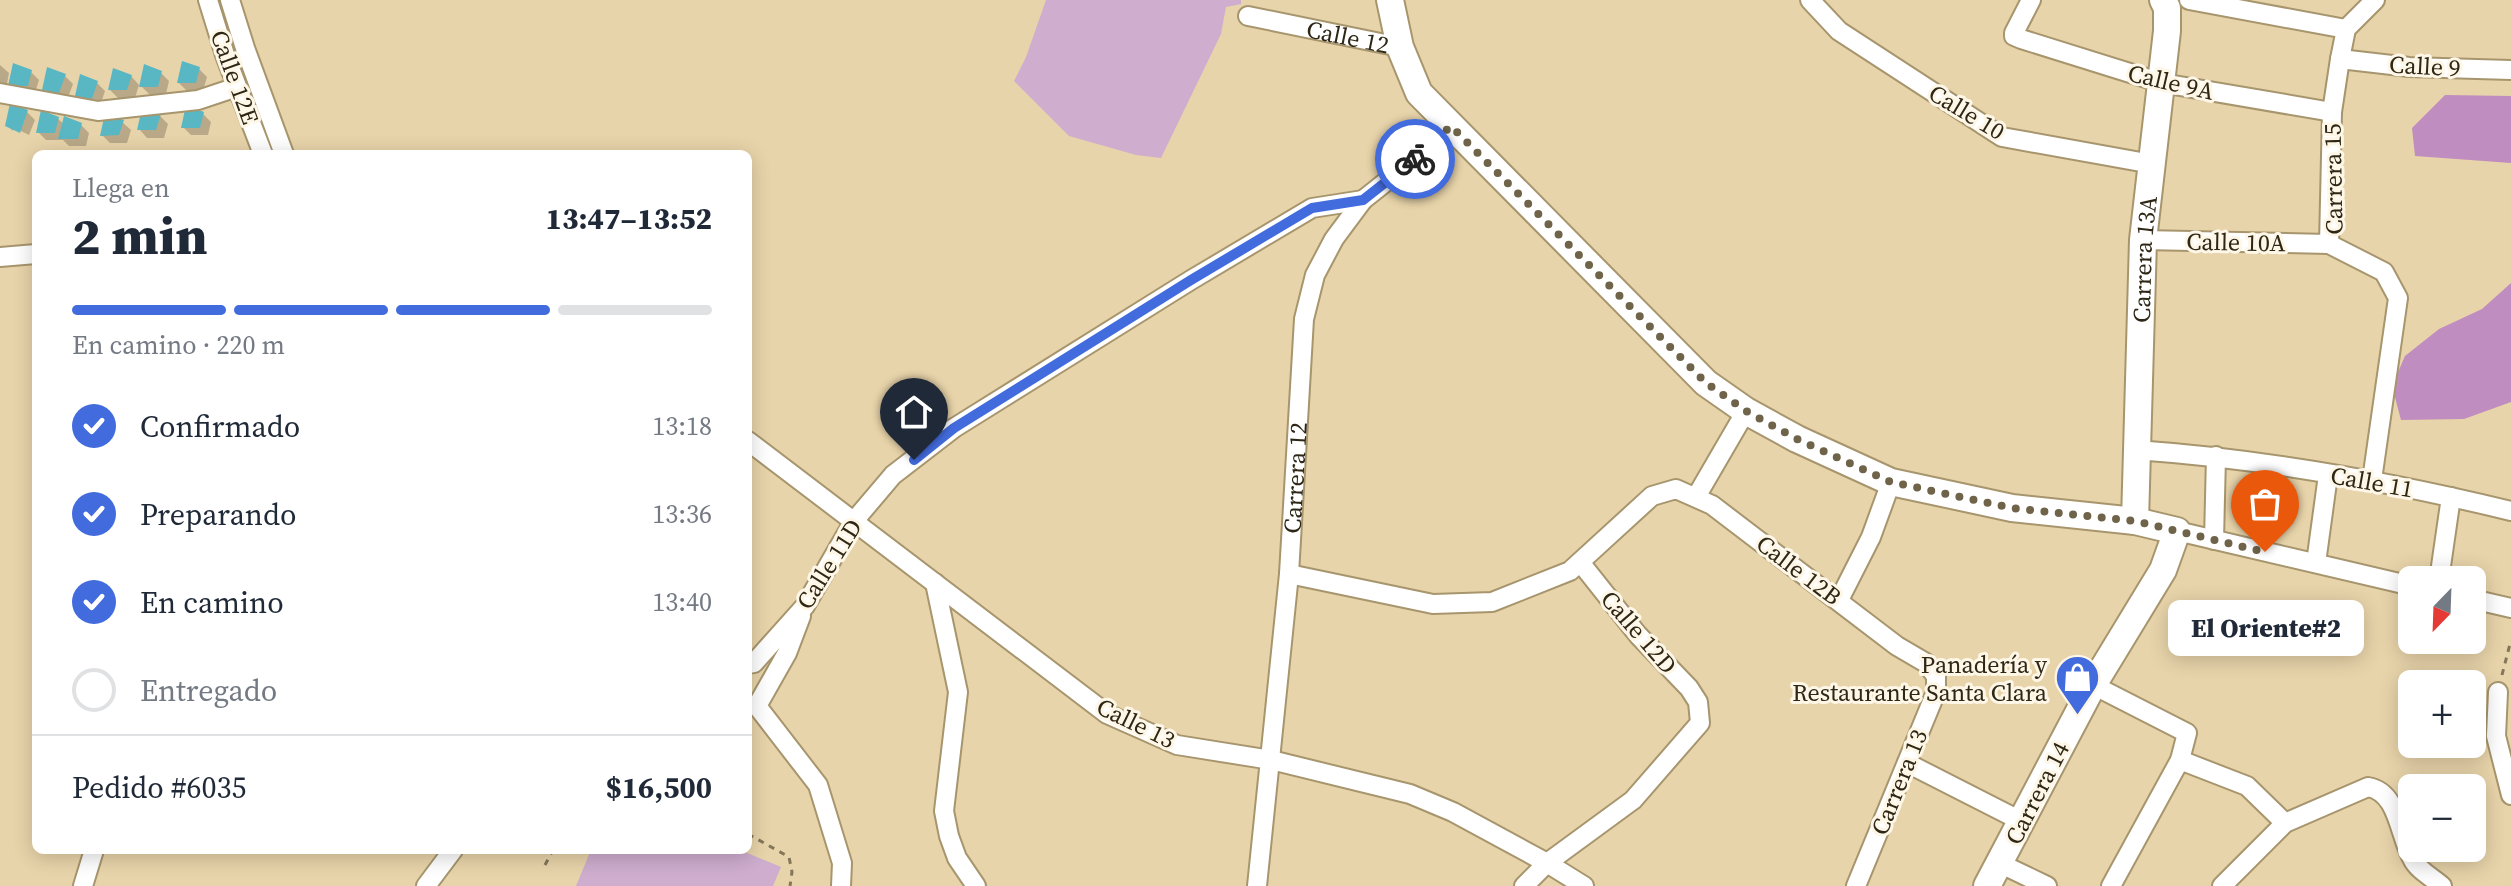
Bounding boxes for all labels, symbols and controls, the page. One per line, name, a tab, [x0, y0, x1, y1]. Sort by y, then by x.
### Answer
street label: Calle 12	[1304, 12, 1392, 61]
street label: Calle 12E	[203, 25, 267, 129]
street label: Calle 9	[2388, 48, 2462, 84]
street label: Calle 9A	[2125, 56, 2217, 108]
street label: Calle 10	[1923, 76, 2011, 148]
courier	[1375, 119, 1455, 199]
street label: Carrera 15	[2316, 123, 2350, 235]
icon: bike	[1393, 137, 1437, 181]
text: Llega en	[72, 170, 170, 206]
street label: Carrera 13A	[2124, 194, 2164, 323]
text: 13:47–13:52	[545, 198, 712, 239]
text: 2 min	[72, 200, 208, 271]
street label: Calle 10A	[2186, 225, 2286, 259]
text: En camino · 220 m	[72, 327, 285, 363]
pin	[880, 378, 948, 460]
icon: home	[892, 390, 936, 434]
icon: check	[72, 404, 116, 448]
text: Confirmado	[140, 406, 300, 447]
text: 13:18	[652, 408, 712, 444]
street label: Carrera 12	[1275, 421, 1314, 534]
street label: Calle 11	[2328, 459, 2416, 505]
pin	[2231, 470, 2299, 552]
icon: bag	[2243, 482, 2287, 526]
icon: check	[72, 492, 116, 536]
text: Preparando	[140, 494, 297, 535]
text: 13:36	[652, 496, 712, 532]
street label: Calle 11D	[788, 513, 870, 615]
street label: Calle 12B	[1750, 527, 1848, 613]
north arrow	[2398, 566, 2486, 654]
map controls	[2398, 566, 2486, 862]
icon: check	[72, 580, 116, 624]
text: En camino	[140, 582, 284, 623]
street label: Calle 12D	[1594, 583, 1684, 681]
text: 13:40	[652, 584, 712, 620]
callout: El Oriente#2	[2167, 600, 2363, 656]
text: El Oriente#2	[2191, 610, 2341, 646]
place label: Panadería y Restaurante Santa Clara	[1792, 648, 2048, 709]
shop icon: Panadería y Restaurante Santa Clara	[2054, 654, 2102, 717]
text: Entregado	[140, 670, 277, 711]
button: +	[2398, 670, 2486, 758]
street label: Calle 13	[1091, 690, 1181, 756]
street label: Carrera 13	[1863, 724, 1935, 840]
street label: Carrera 14	[1997, 736, 2077, 850]
text: Pedido #6035	[72, 767, 247, 808]
text: $16,500	[605, 767, 712, 808]
button: −	[2398, 774, 2486, 862]

